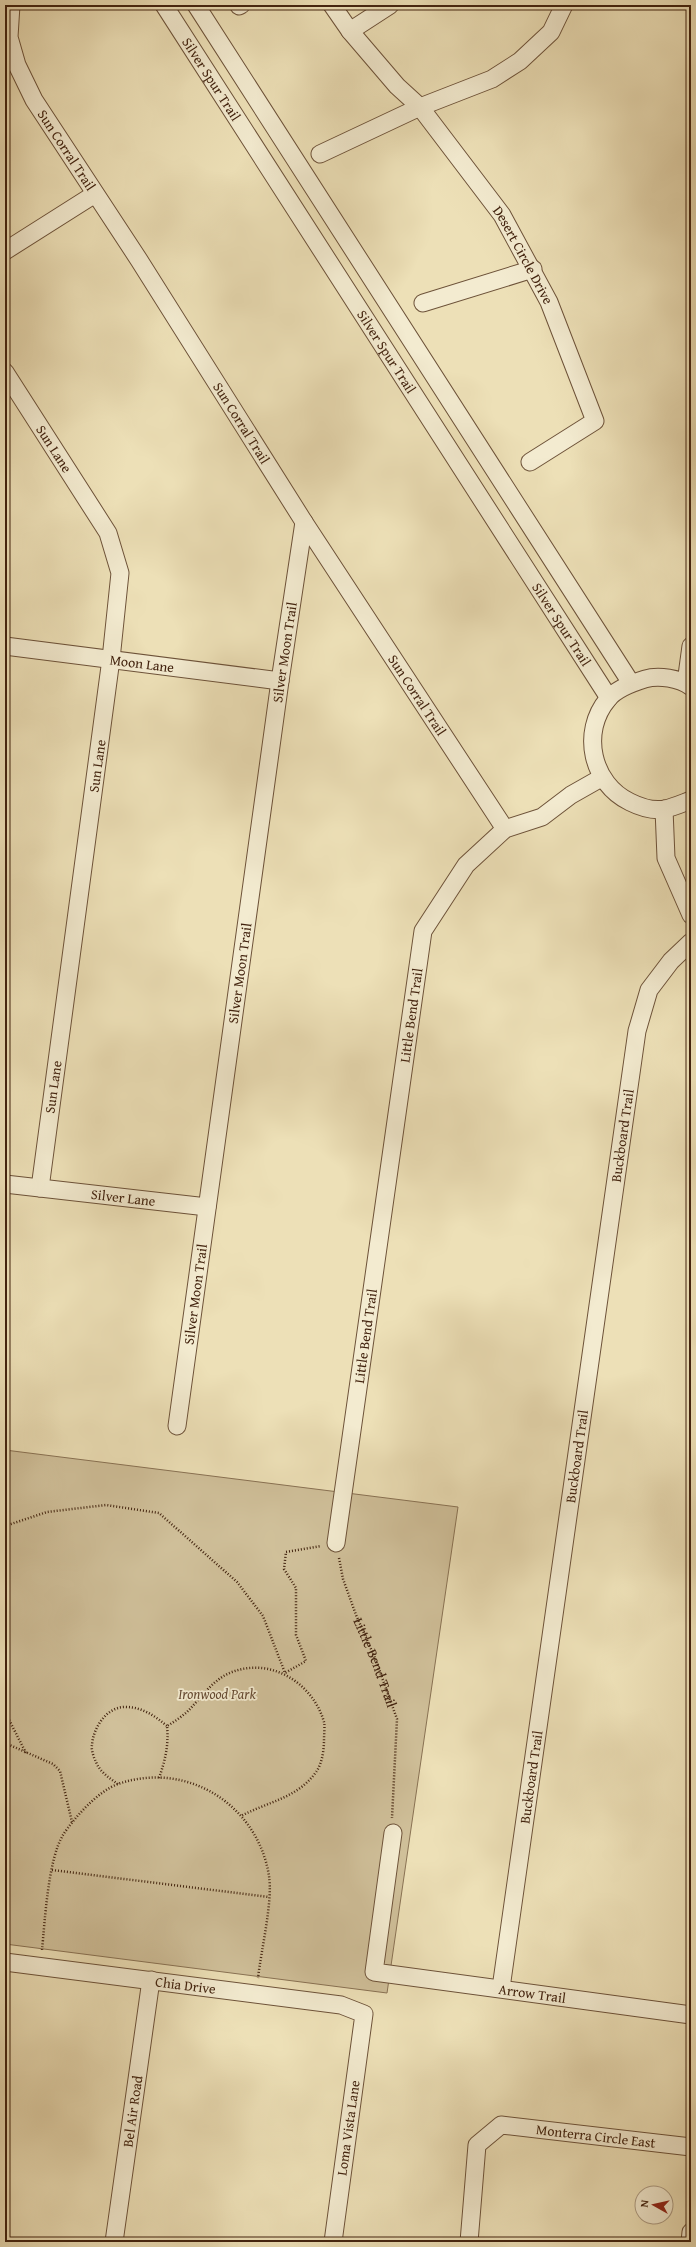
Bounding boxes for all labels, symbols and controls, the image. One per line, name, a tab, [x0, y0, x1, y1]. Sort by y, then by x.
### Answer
street label: Silver Spur Trail	[177, 33, 246, 125]
street label: Sun Corral Trail	[33, 106, 101, 195]
street label: Desert Circle Drive	[488, 202, 558, 308]
street label: Silver Spur Trail	[352, 306, 421, 397]
street label: Sun Corral Trail	[208, 378, 275, 468]
street label: Sun Lane	[31, 421, 77, 477]
street label: Silver Spur Trail	[527, 579, 596, 670]
street label: Silver Moon Trail	[267, 601, 302, 704]
street label: Moon Lane	[109, 649, 176, 677]
street label: Sun Corral Trail	[383, 651, 451, 740]
street label: Sun Lane	[83, 738, 111, 794]
street label: Silver Moon Trail	[223, 922, 256, 1025]
street label: Little Bend Trail	[394, 967, 428, 1064]
street label: Sun Lane	[39, 1059, 67, 1115]
street label: Buckboard Trail	[606, 1088, 639, 1183]
street label: Silver Lane	[90, 1184, 157, 1211]
street label: Silver Moon Trail	[178, 1243, 212, 1346]
street label: Little Bend Trail	[349, 1287, 382, 1385]
street label: Buckboard Trail	[560, 1408, 593, 1504]
street label: Little Bend Trail	[348, 1614, 402, 1710]
park label: Ironwood Park	[178, 1684, 256, 1704]
street label: Buckboard Trail	[514, 1729, 547, 1825]
street label: Chia Drive	[154, 1971, 217, 1999]
street label: Arrow Trail	[497, 1979, 567, 2008]
street label: Bel Air Road	[118, 2074, 147, 2148]
street label: Loma Vista Lane	[331, 2079, 365, 2177]
street label: Monterra Circle East	[535, 2119, 657, 2153]
north arrow	[634, 2185, 674, 2225]
text: N	[636, 2198, 653, 2208]

